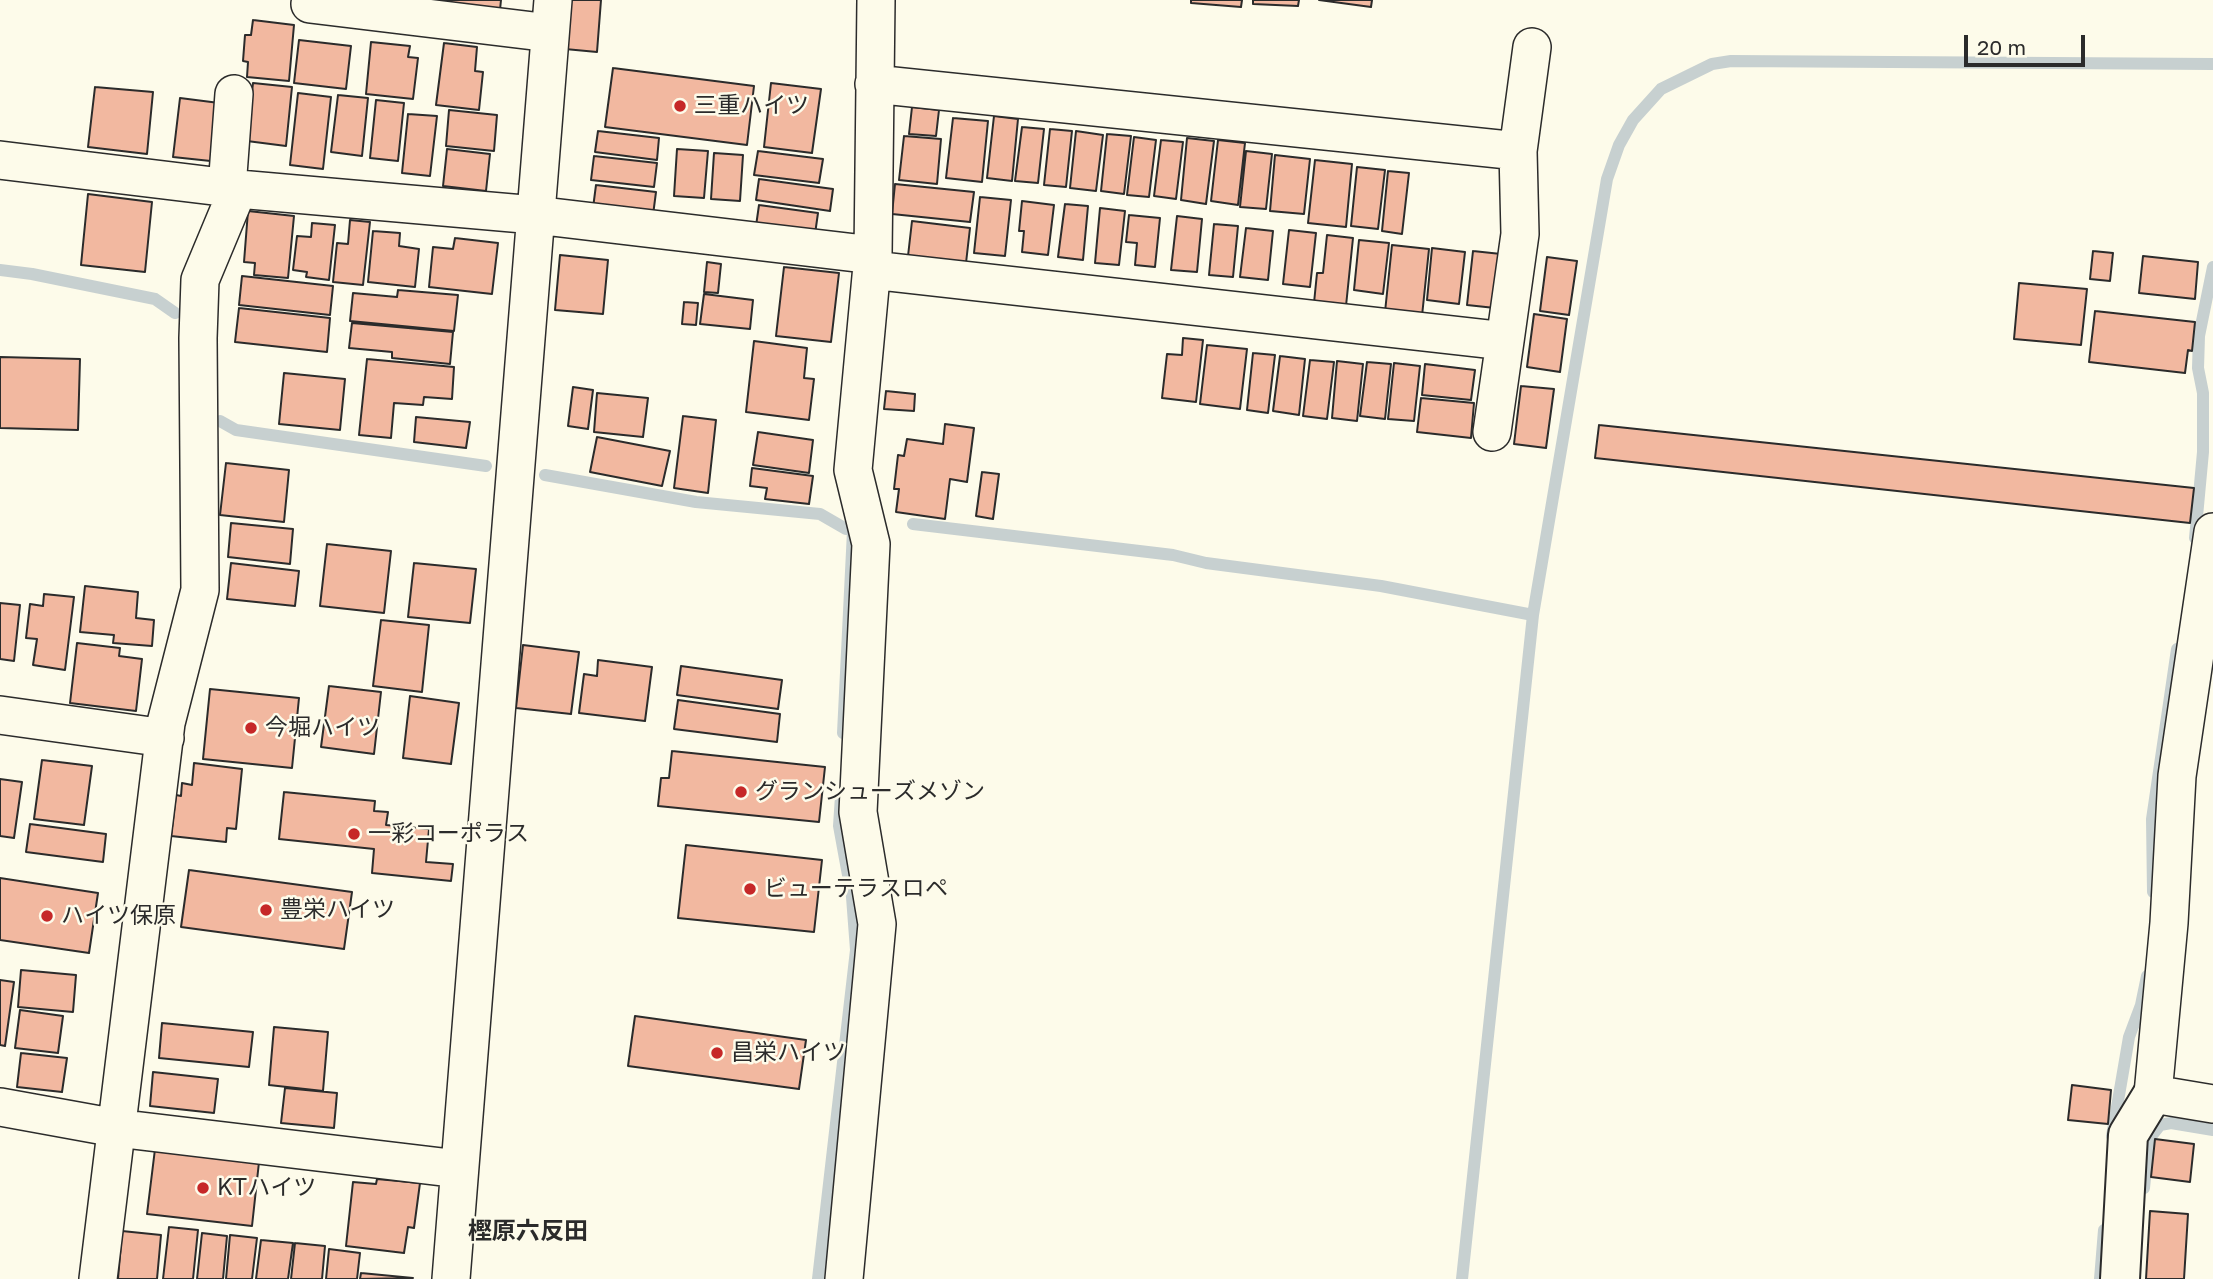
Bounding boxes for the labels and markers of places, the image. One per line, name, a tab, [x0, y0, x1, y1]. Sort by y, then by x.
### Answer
place label: 三重ハイツ	[694, 92, 809, 120]
marker: 三重ハイツ	[672, 98, 688, 114]
place label: 今堀ハイツ	[265, 714, 380, 742]
marker: 今堀ハイツ	[243, 720, 259, 736]
place label: グランシューズメゾン	[755, 778, 985, 806]
marker: グランシューズメゾン	[733, 784, 749, 800]
place label: 一彩コーポラス	[368, 820, 529, 848]
marker: 一彩コーポラス	[346, 826, 362, 842]
place label: ビューテラスロペ	[764, 875, 948, 903]
marker: ビューテラスロペ	[742, 881, 758, 897]
place label: 豊栄ハイツ	[280, 896, 395, 924]
place label: ハイツ保原	[61, 902, 176, 930]
marker: 豊栄ハイツ	[258, 902, 274, 918]
marker: ハイツ保原	[39, 908, 55, 924]
place label: 昌栄ハイツ	[731, 1039, 846, 1067]
marker: 昌栄ハイツ	[709, 1045, 725, 1061]
place label: KTハイツ	[217, 1174, 316, 1202]
marker: KTハイツ	[195, 1180, 211, 1196]

